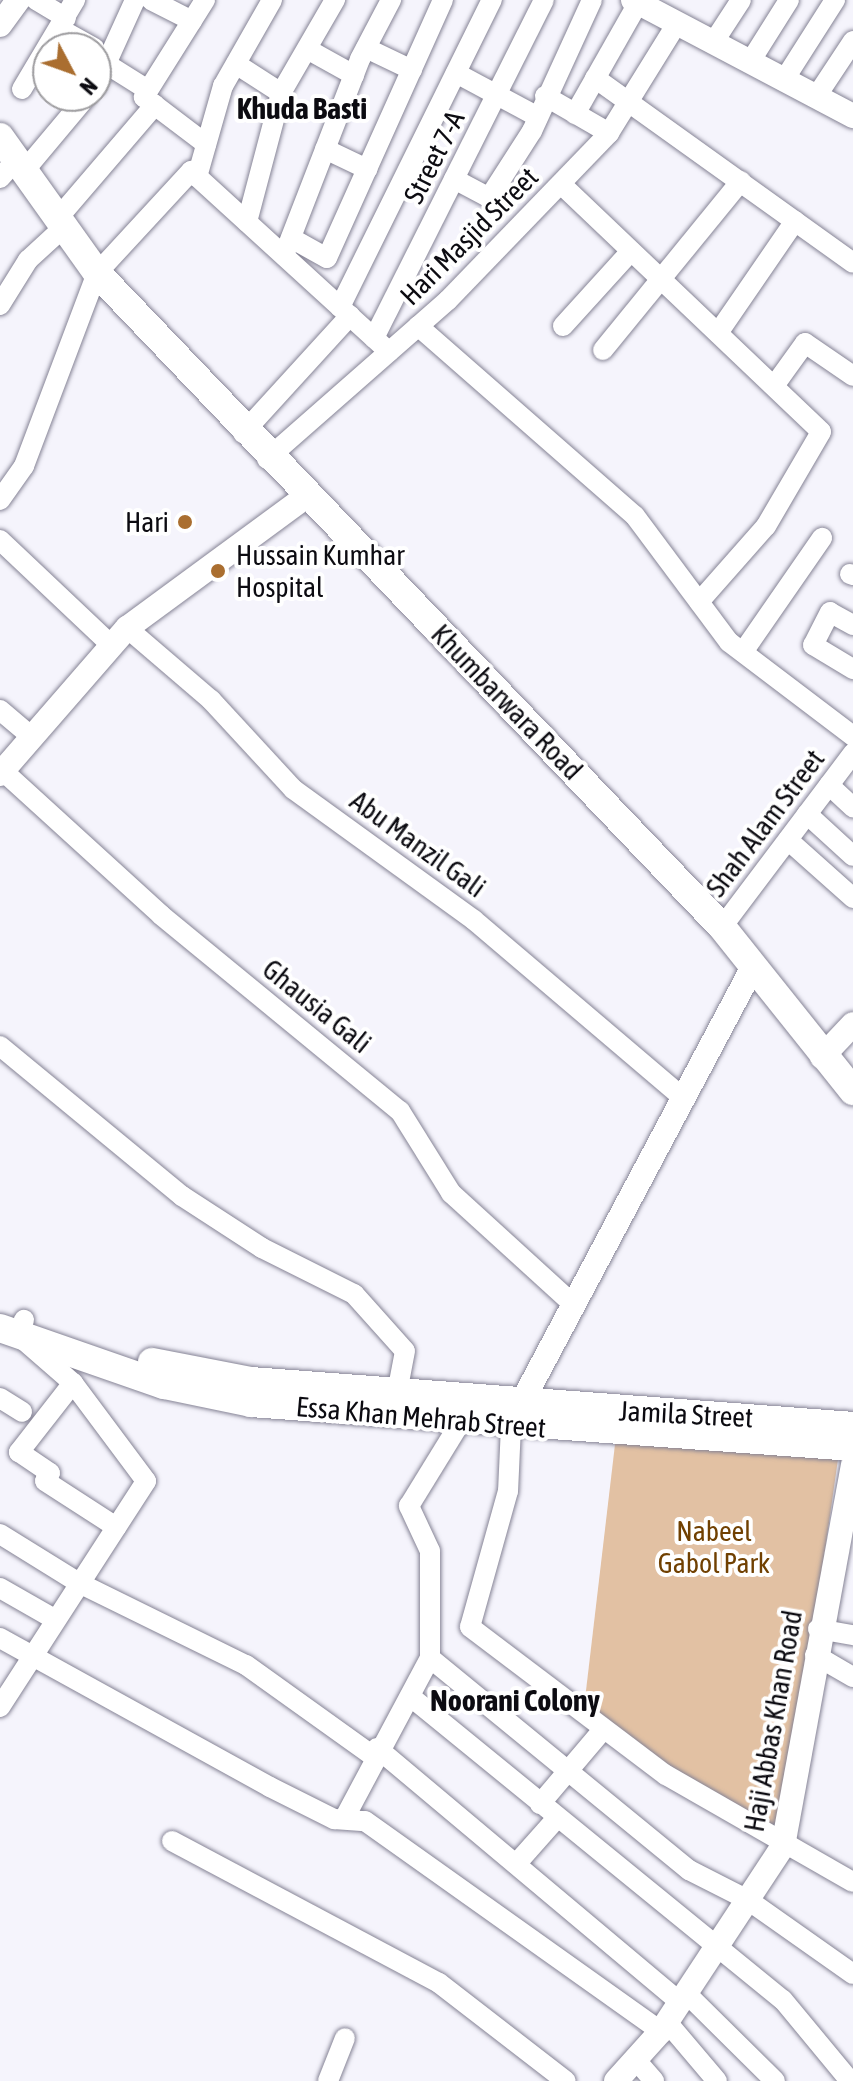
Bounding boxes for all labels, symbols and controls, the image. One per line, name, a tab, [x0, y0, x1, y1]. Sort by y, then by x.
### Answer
north arrow	[32, 32, 112, 112]
text: N	[75, 73, 103, 100]
district label: Khuda Basti	[237, 90, 367, 126]
street label: Street 7-A	[397, 105, 471, 209]
street label: Hari Masjid Street	[393, 160, 545, 312]
place label: Hari	[125, 505, 169, 539]
marker: Hari	[176, 513, 194, 531]
place label: Hussain Kumhar Hospital	[236, 538, 404, 604]
marker: Hussain Kumhar Hospital	[207, 560, 229, 582]
street label: Khumbarwara Road	[424, 617, 590, 787]
street label: Shah Alam Street	[699, 743, 831, 903]
street label: Abu Manzil Gali	[344, 784, 492, 904]
street label: Ghausia Gali	[256, 952, 378, 1060]
street label: Essa Khan Mehrab Street	[295, 1389, 547, 1445]
street label: Jamila Street	[618, 1394, 754, 1434]
park label: Nabeel Gabol Park	[658, 1514, 770, 1580]
street label: Haji Abbas Khan Road	[737, 1608, 809, 1834]
district label: Noorani Colony	[430, 1682, 600, 1718]

